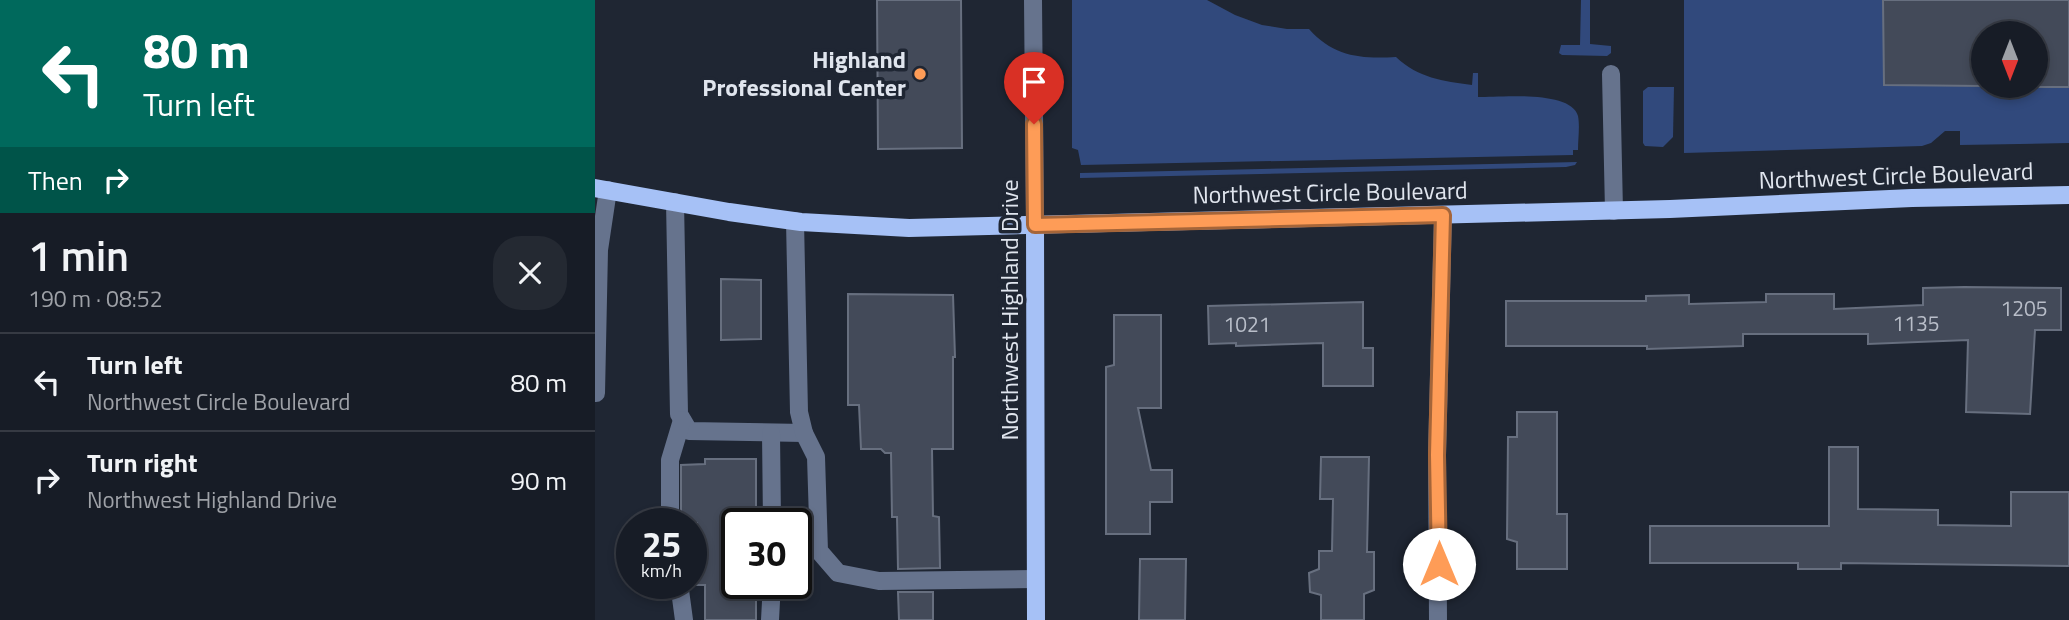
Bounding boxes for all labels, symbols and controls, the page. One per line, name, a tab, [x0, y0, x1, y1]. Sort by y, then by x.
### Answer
text: 80 m	[143, 12, 250, 87]
north arrow	[1971, 21, 2047, 98]
map controls	[1971, 21, 2048, 98]
icon: left	[28, 28, 119, 119]
place label: Highland Professional Center	[702, 41, 906, 105]
pin	[1004, 52, 1064, 124]
icon: arrive	[1015, 63, 1053, 101]
marker: Highland Professional Center	[912, 66, 928, 82]
text: Turn left	[143, 80, 255, 128]
street label: Northwest Circle Boulevard	[1758, 152, 2034, 198]
text: Then	[28, 161, 83, 200]
icon: right	[97, 161, 135, 199]
street label: Northwest Circle Boulevard	[1192, 172, 1468, 212]
street label: Northwest Highland Drive	[991, 179, 1027, 441]
text: 1 min	[28, 223, 129, 287]
button: close	[493, 236, 567, 310]
text: 190 m · 08:52	[28, 281, 163, 316]
house number: 1205	[2000, 292, 2048, 324]
house number: 1135	[1892, 307, 1940, 339]
house number: 1021	[1223, 308, 1271, 340]
text: Turn left	[87, 345, 182, 384]
icon: left	[28, 363, 66, 401]
text: 80 m	[510, 363, 567, 402]
text: Northwest Circle Boulevard	[87, 384, 351, 419]
text: Turn right	[87, 443, 198, 482]
icon: right	[28, 461, 66, 499]
text: 90 m	[510, 461, 567, 500]
text: Northwest Highland Drive	[87, 482, 337, 517]
speed limit sign: 30	[721, 508, 812, 599]
text: 25	[642, 517, 681, 571]
position arrow	[1402, 527, 1476, 601]
text: km/h	[641, 557, 682, 584]

